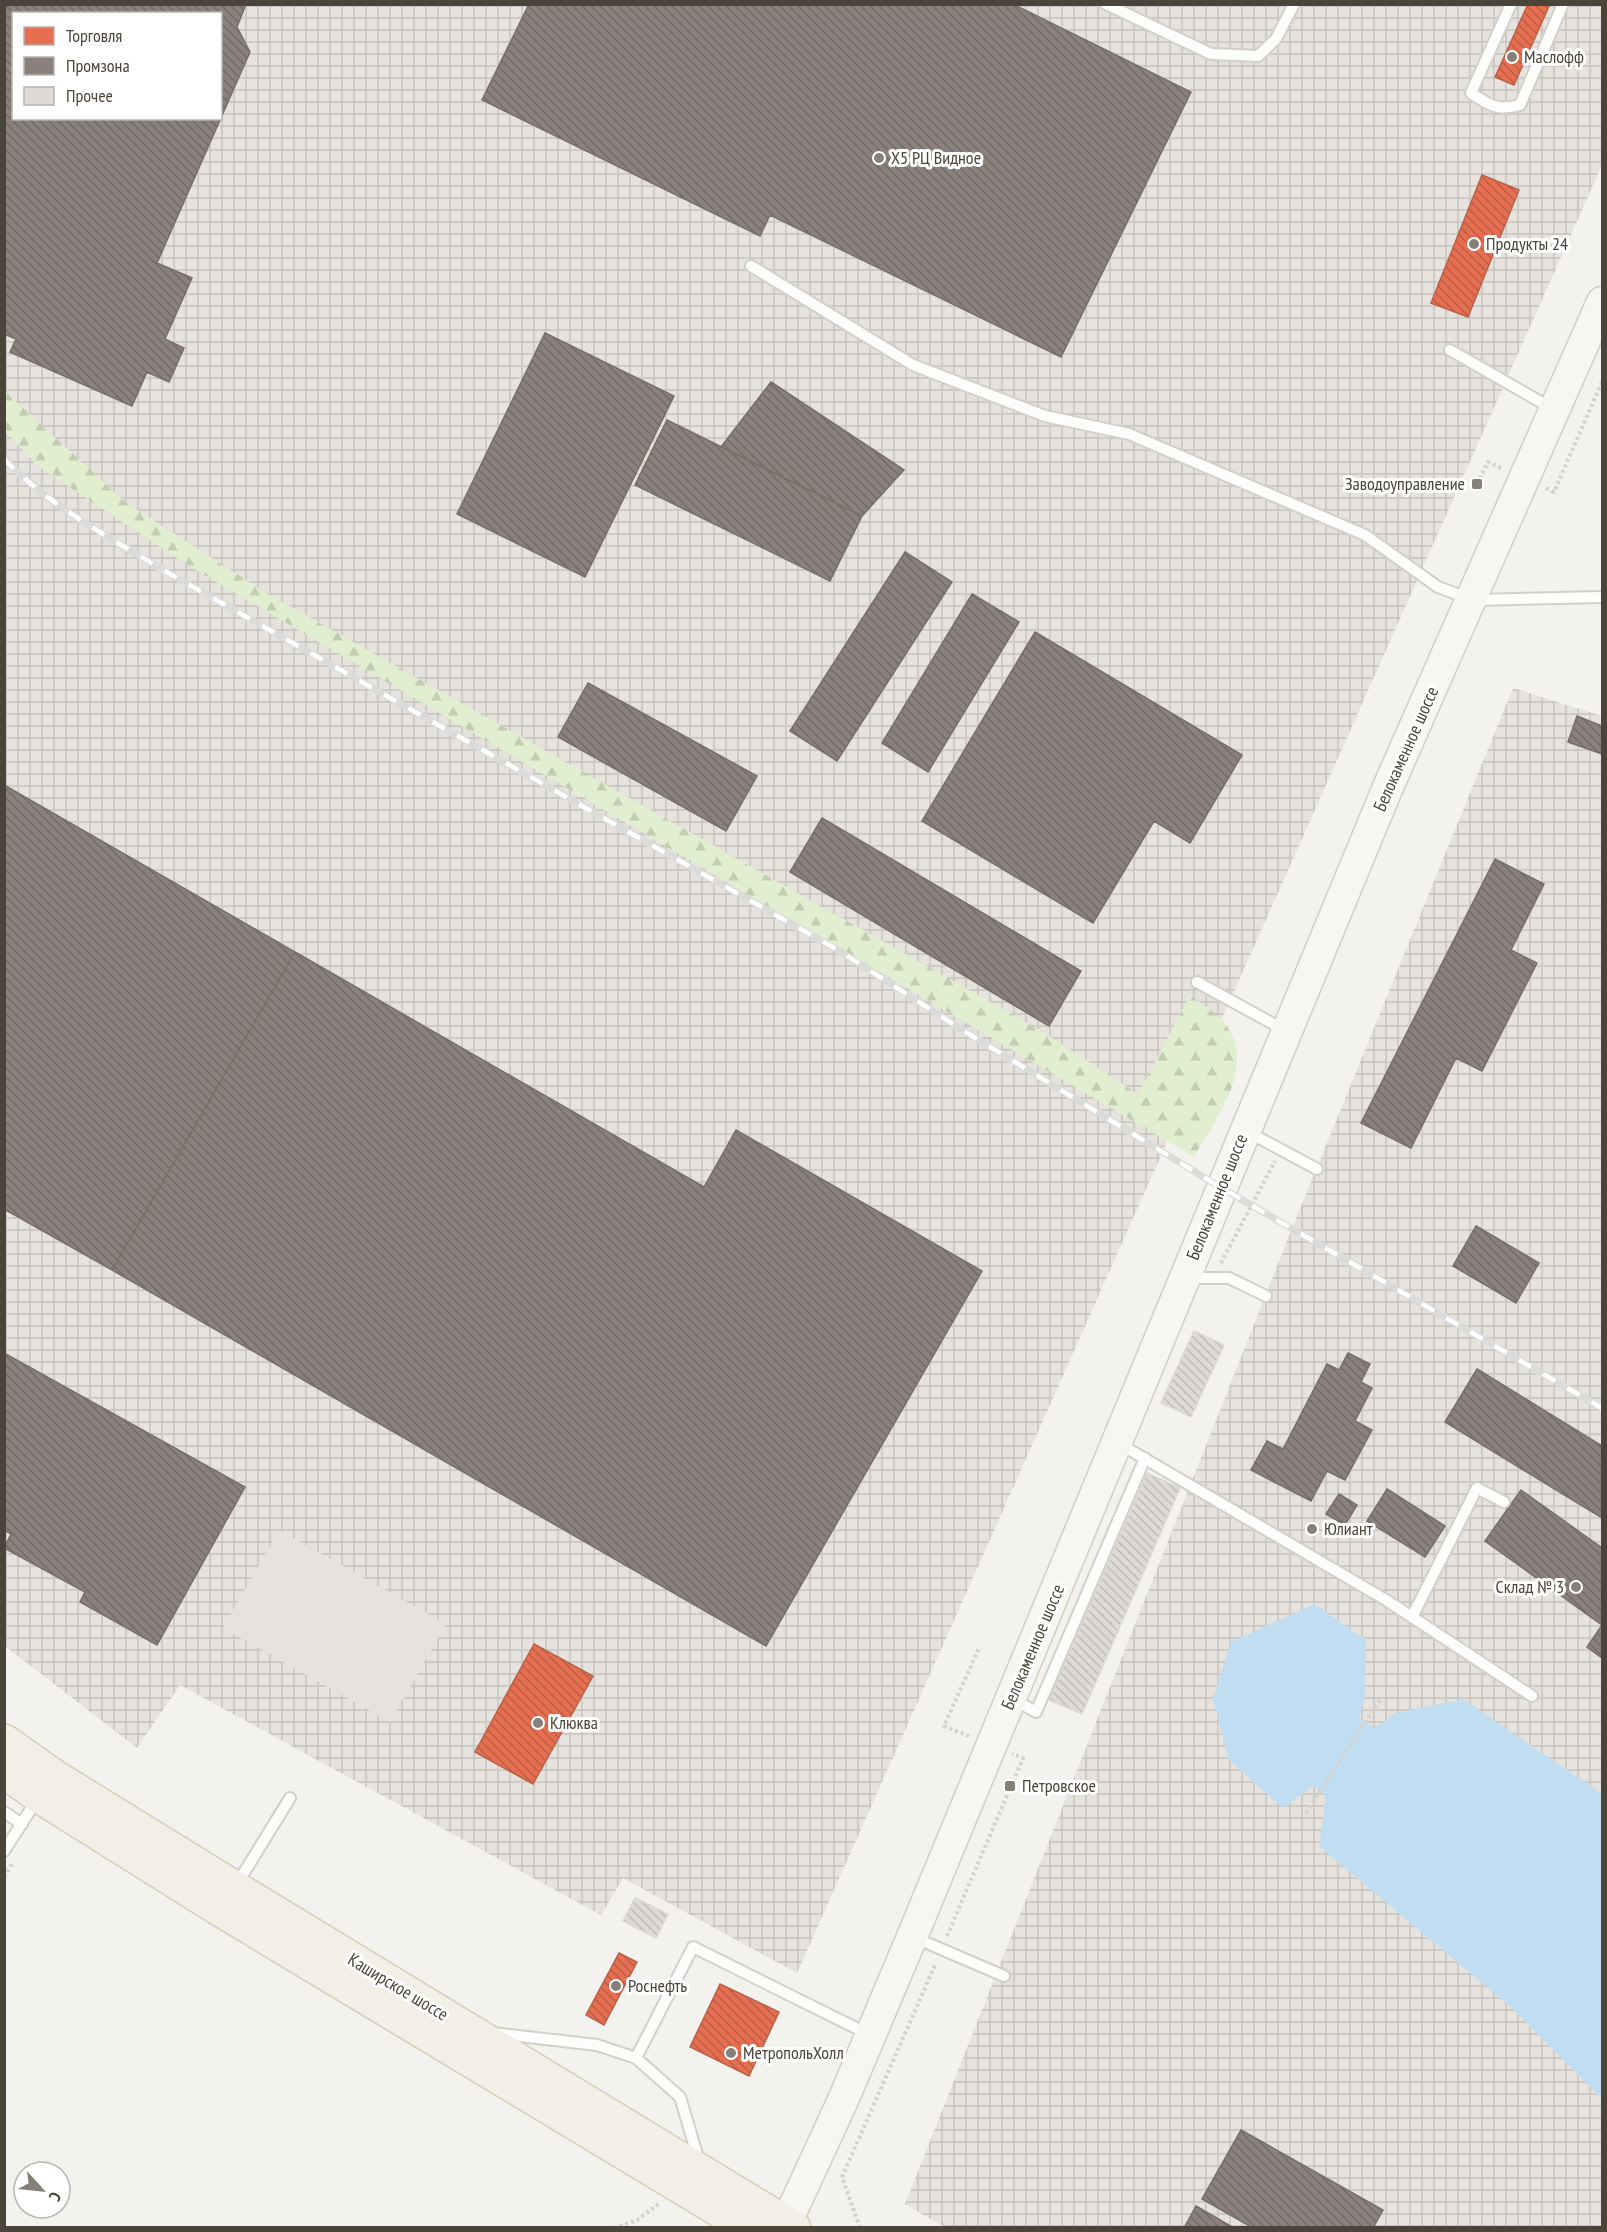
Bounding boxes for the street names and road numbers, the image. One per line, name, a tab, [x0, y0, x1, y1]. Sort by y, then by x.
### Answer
street label: Белокаменное шоссе	[1368, 683, 1443, 815]
street label: Белокаменное шоссе	[1181, 1130, 1252, 1263]
street label: Белокаменное шоссе	[996, 1581, 1069, 1713]
street label: Каширское шоссе	[344, 1948, 453, 2025]

